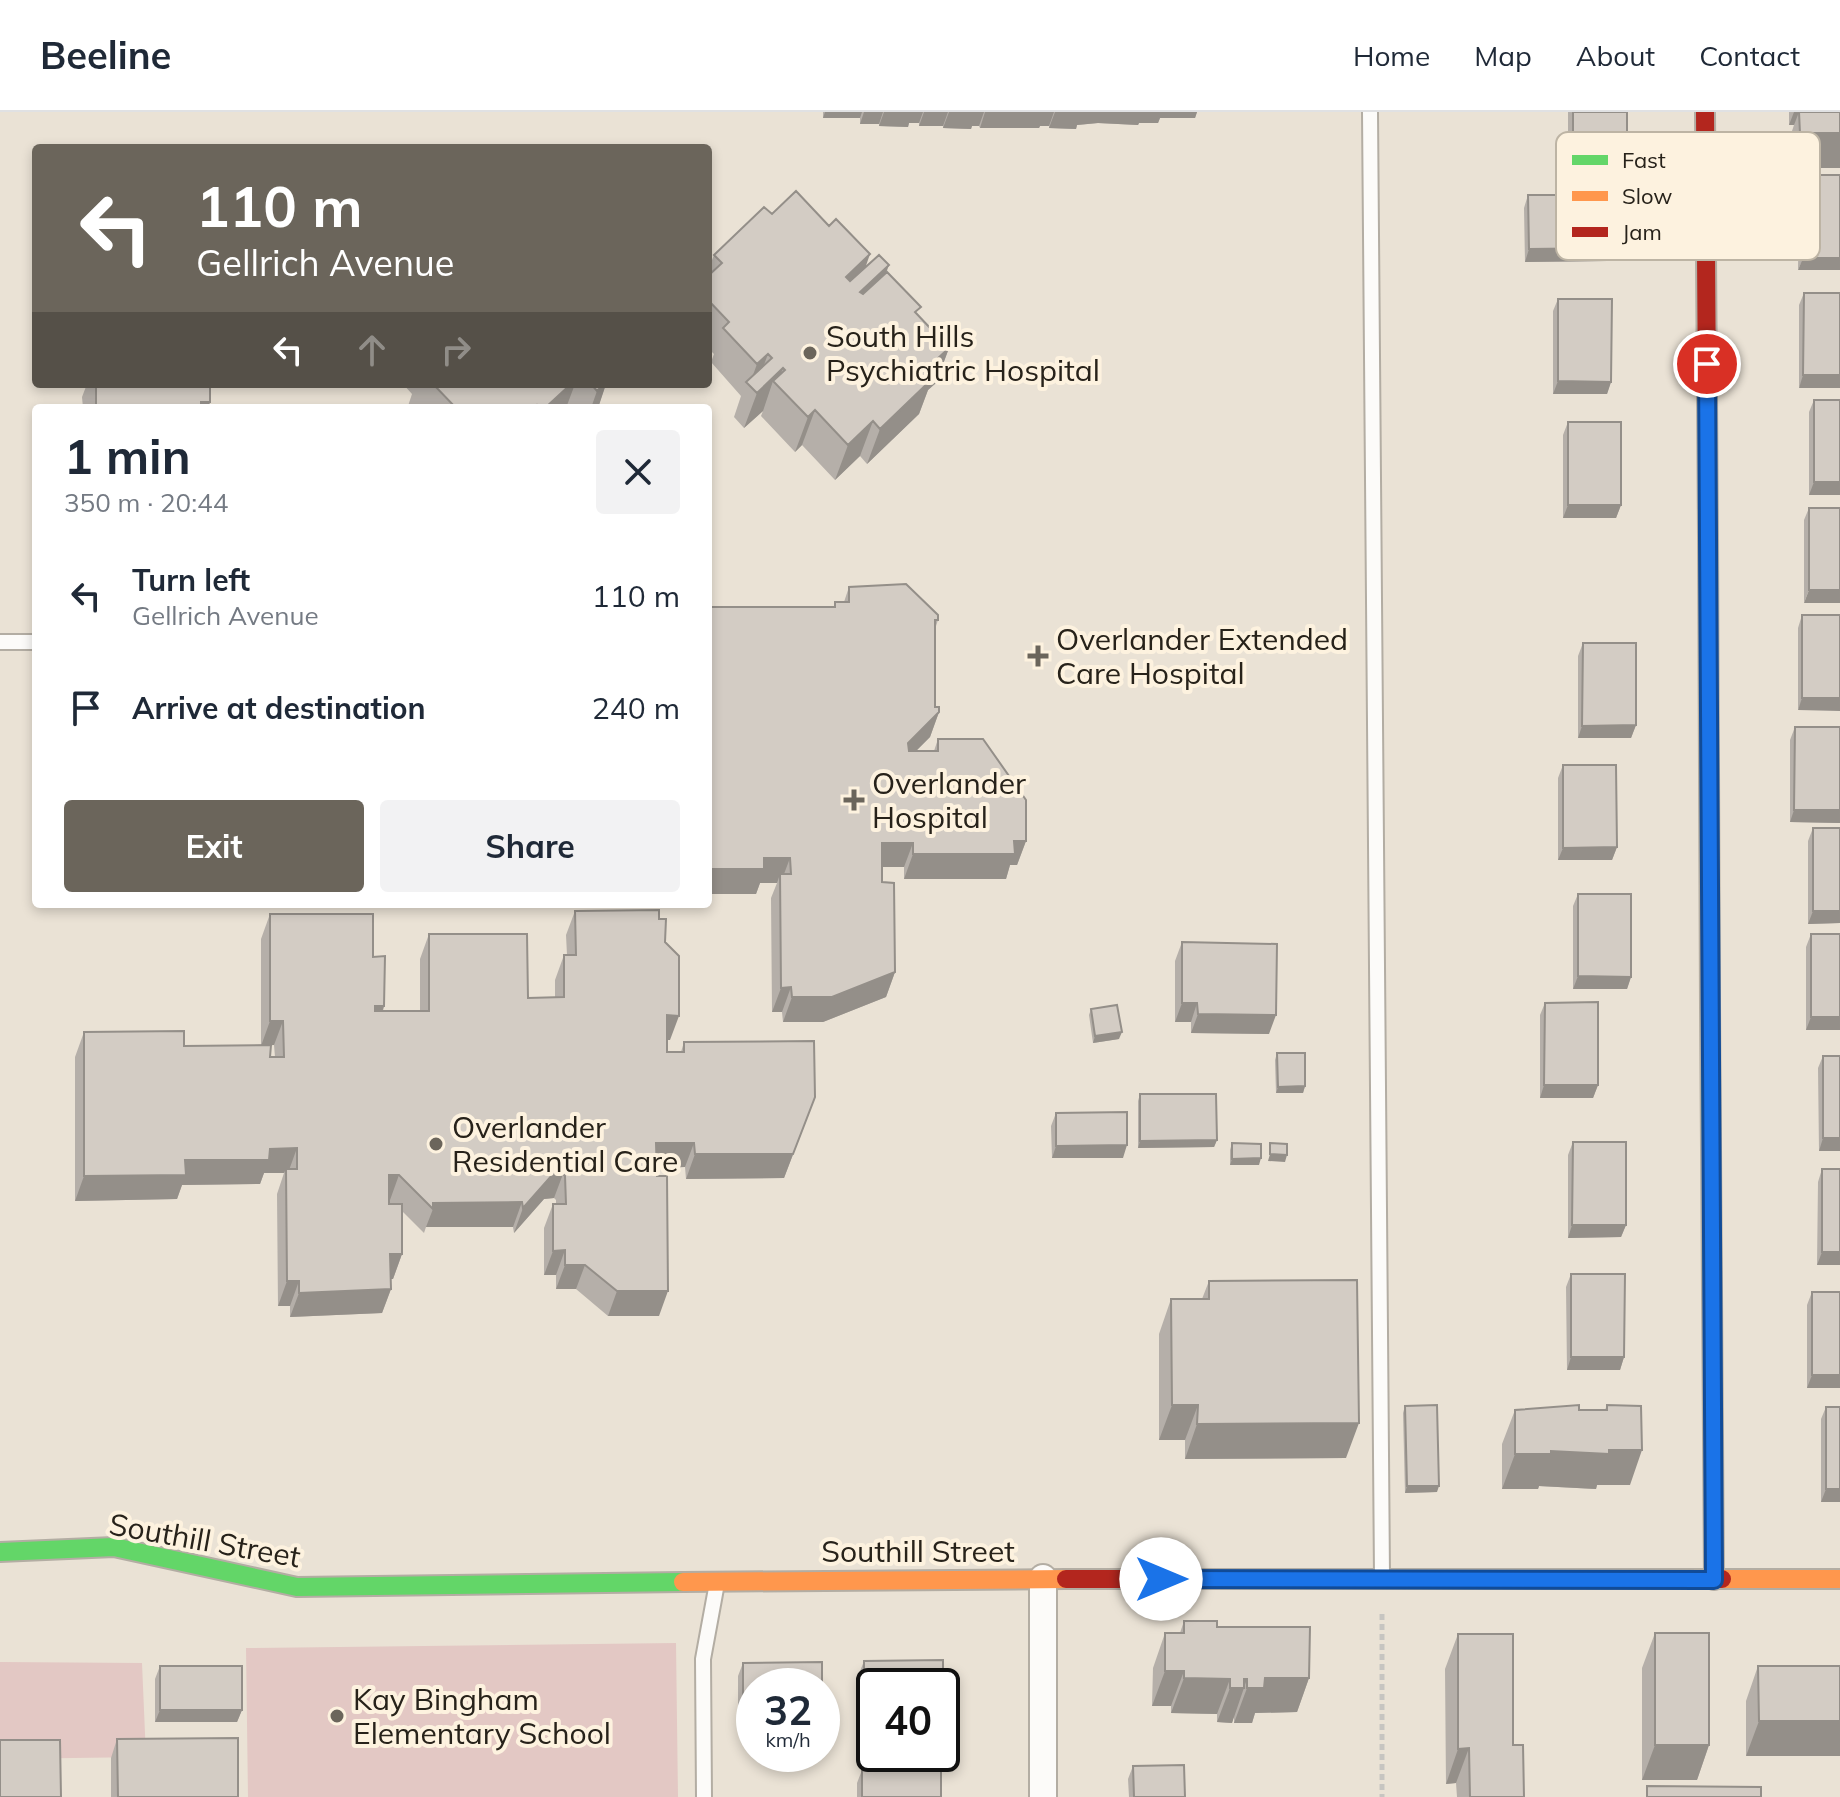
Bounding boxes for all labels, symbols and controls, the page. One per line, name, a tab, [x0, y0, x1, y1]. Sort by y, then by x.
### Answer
text: Beeline	[40, 31, 171, 79]
text: Home	[1353, 38, 1430, 73]
text: Map	[1474, 38, 1532, 73]
text: About	[1576, 38, 1655, 73]
text: Contact	[1699, 38, 1800, 73]
legend	[1556, 132, 1820, 260]
text: Fast	[1622, 146, 1666, 174]
text: 110 m	[196, 171, 363, 241]
icon: left	[64, 176, 168, 280]
text: Slow	[1622, 182, 1672, 210]
text: Jam	[1622, 218, 1662, 246]
text: Gellrich Avenue	[196, 240, 454, 285]
place label: South Hills Psychiatric Hospital	[826, 317, 1100, 389]
icon: left	[266, 328, 310, 372]
icon: ahead	[350, 328, 394, 372]
icon: right	[434, 328, 478, 372]
pin	[1673, 330, 1741, 398]
icon: arrive	[1685, 342, 1729, 386]
marker: South Hills Psychiatric Hospital	[801, 344, 819, 362]
text: 1 min	[64, 426, 191, 486]
button: close	[596, 430, 680, 514]
text: 350 m · 20:44	[64, 486, 228, 519]
text: Turn left	[132, 561, 250, 599]
icon: left	[64, 574, 108, 618]
text: 110 m	[592, 577, 680, 615]
text: Gellrich Avenue	[132, 599, 319, 632]
place label: Overlander Extended Care Hospital	[1056, 620, 1348, 692]
marker: Overlander Extended Care Hospital	[1027, 645, 1049, 667]
icon: arrive	[64, 686, 108, 730]
text: Arrive at destination	[132, 689, 426, 727]
text: 240 m	[592, 689, 680, 727]
place label: Overlander Hospital	[872, 764, 1026, 836]
marker: Overlander Hospital	[843, 789, 865, 811]
button: Exit	[64, 800, 364, 892]
button: Share	[380, 800, 680, 892]
place label: Overlander Residential Care	[452, 1108, 678, 1180]
marker: Overlander Residential Care	[427, 1135, 445, 1153]
street label: Southill Street	[106, 1504, 304, 1576]
street label: Southill Street	[821, 1532, 1015, 1570]
position arrow	[1119, 1537, 1203, 1621]
speed limit sign: 40	[856, 1668, 960, 1772]
place label: Kay Bingham Elementary School	[353, 1680, 611, 1752]
text: 32	[764, 1685, 812, 1735]
marker: Kay Bingham Elementary School	[328, 1707, 346, 1725]
text: km/h	[765, 1727, 811, 1752]

